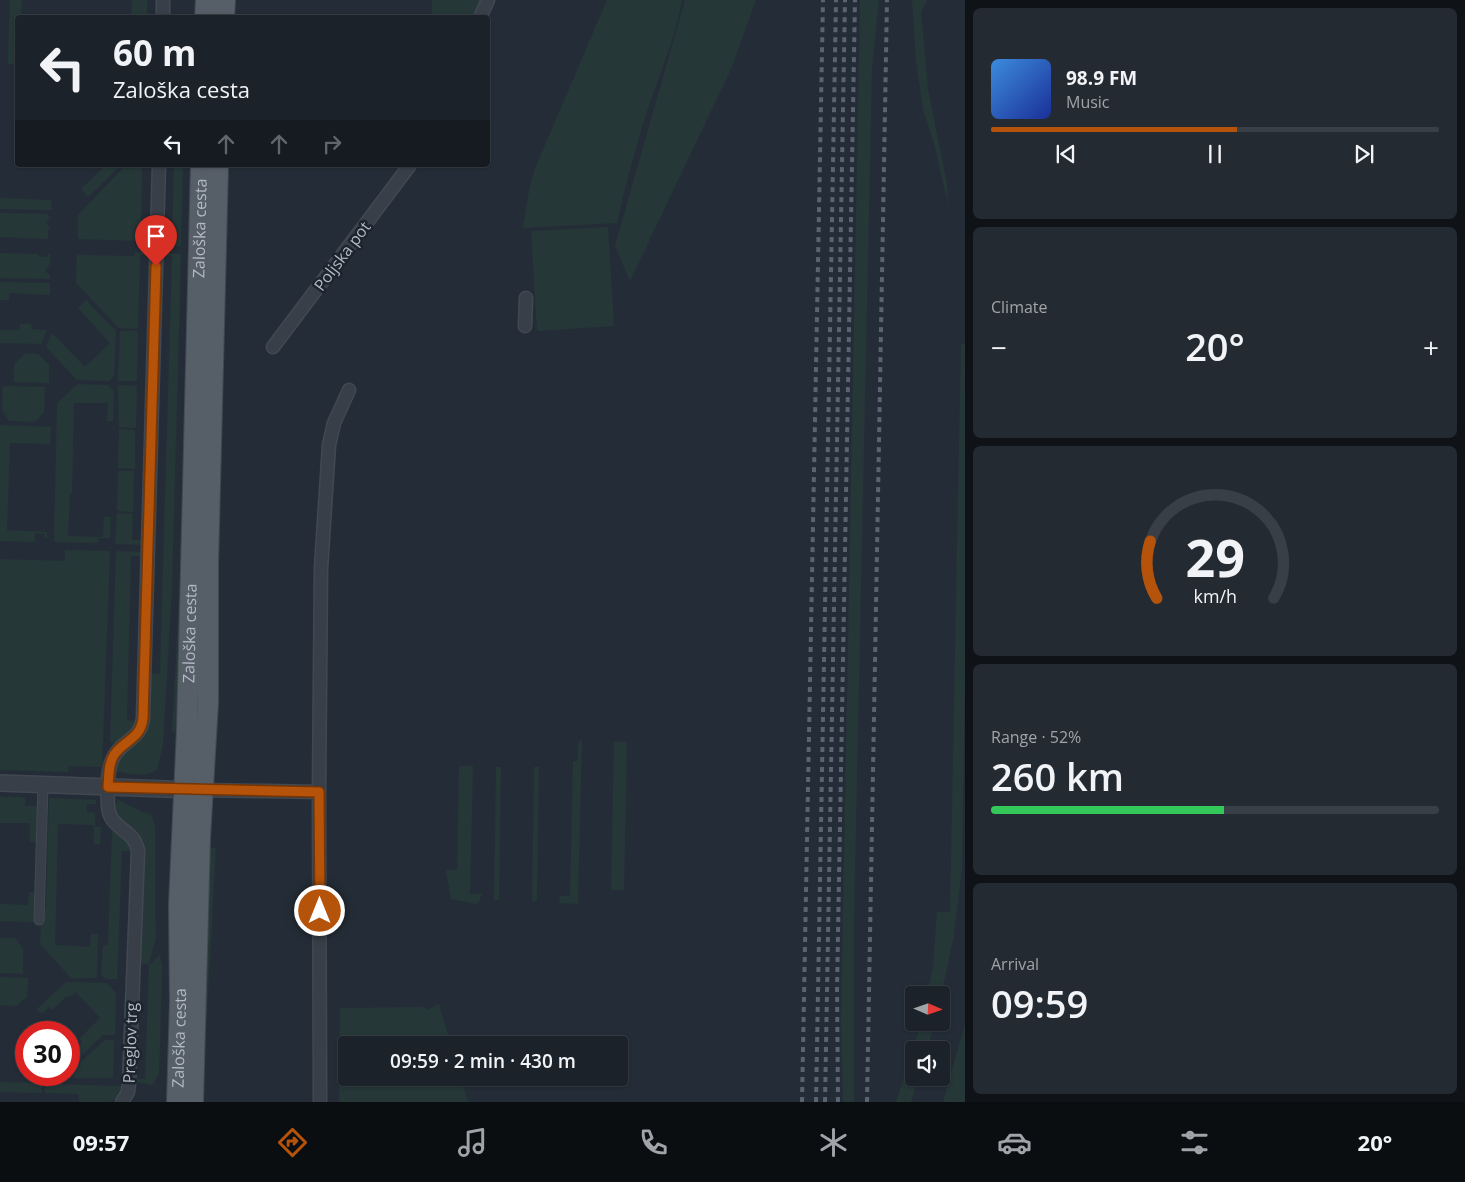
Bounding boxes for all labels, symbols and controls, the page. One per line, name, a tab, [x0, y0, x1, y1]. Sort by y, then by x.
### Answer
text: 60 m	[113, 29, 196, 76]
icon: left	[30, 35, 95, 100]
text: 98.9 FM	[1066, 65, 1137, 91]
text: Zaloška cesta	[113, 74, 250, 104]
text: Music	[1066, 91, 1110, 113]
icon: left	[159, 130, 187, 158]
icon: ahead	[212, 130, 240, 158]
icon: ahead	[265, 130, 293, 158]
icon: right	[318, 130, 346, 158]
icon: previous	[1052, 140, 1080, 168]
icon: pause	[1201, 140, 1229, 168]
icon: next	[1350, 140, 1378, 168]
street label: Zaloška cesta	[187, 178, 212, 278]
pin	[135, 215, 177, 266]
street label: Poljska pot	[309, 217, 375, 295]
icon: arrive	[142, 222, 170, 250]
text: Climate	[991, 296, 1048, 318]
text: 20°	[1185, 320, 1245, 372]
text: −	[991, 328, 1007, 366]
text: +	[1423, 328, 1439, 366]
text: 29	[1185, 521, 1245, 592]
street label: Zaloška cesta	[177, 583, 202, 683]
text: km/h	[1193, 584, 1237, 608]
text: Range · 52%	[991, 726, 1081, 748]
text: 260 km	[991, 750, 1124, 802]
position arrow	[293, 884, 345, 936]
text: Arrival	[991, 953, 1039, 975]
text: 09:59	[991, 977, 1088, 1029]
north arrow	[905, 986, 950, 1031]
map controls	[905, 986, 950, 1086]
street label: Zaloška cesta	[166, 988, 191, 1088]
street label: Preglov trg	[118, 1002, 142, 1084]
speed limit sign: 30	[15, 1021, 80, 1086]
button: sound	[905, 1041, 950, 1086]
text: 09:59 · 2 min · 430 m	[390, 1048, 576, 1074]
icon: directions	[275, 1125, 310, 1160]
icon: music	[455, 1125, 490, 1160]
icon: phone	[636, 1125, 671, 1160]
icon: climate	[816, 1125, 851, 1160]
icon: car	[997, 1125, 1032, 1160]
icon: filters	[1177, 1125, 1212, 1160]
text: 09:57	[73, 1127, 129, 1157]
text: 20°	[1358, 1127, 1392, 1157]

